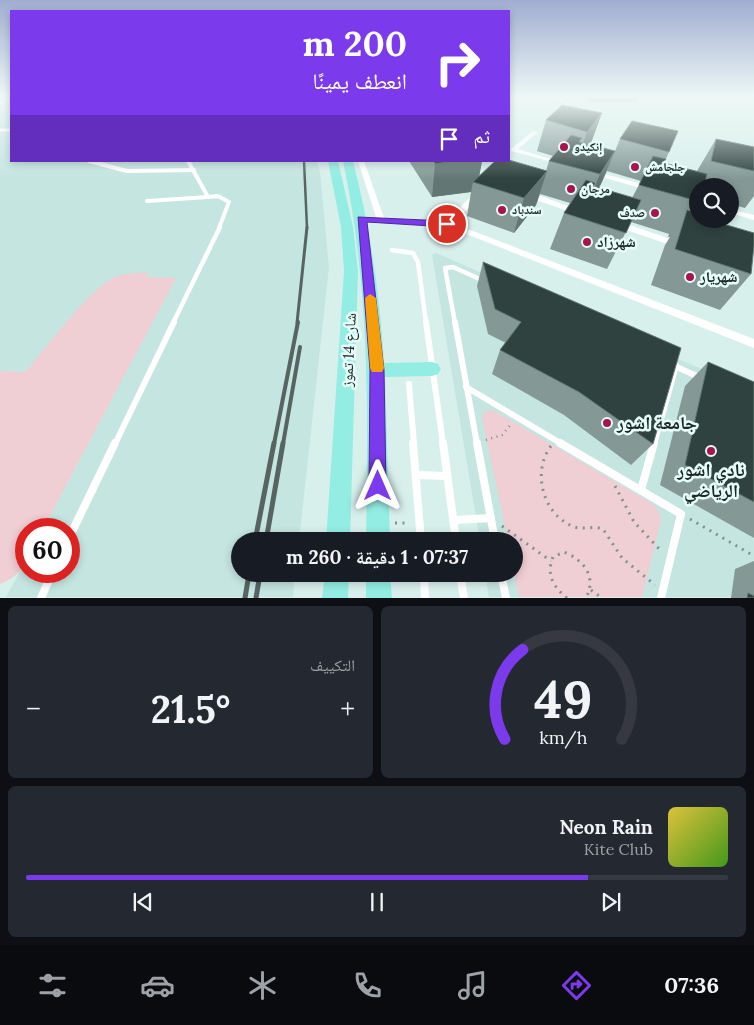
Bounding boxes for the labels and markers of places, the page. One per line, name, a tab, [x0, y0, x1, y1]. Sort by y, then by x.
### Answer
place label: إنكيدو	[574, 139, 602, 155]
marker: إنكيدو	[558, 141, 570, 153]
place label: جلجامش	[645, 159, 685, 175]
marker: جلجامش	[629, 161, 641, 173]
place label: مرجان	[581, 181, 610, 197]
marker: مرجان	[565, 183, 577, 195]
place label: سندباد	[512, 202, 542, 217]
pin	[426, 203, 468, 245]
marker: سندباد	[496, 204, 508, 216]
place label: صدف	[619, 205, 645, 220]
marker: صدف	[649, 207, 661, 219]
place label: شهرزاد	[597, 232, 636, 251]
marker: شهرزاد	[581, 236, 593, 248]
place label: شهريار	[699, 267, 738, 286]
marker: شهريار	[684, 271, 696, 283]
place label: جامعة اشور	[616, 411, 697, 434]
marker: جامعة اشور	[601, 417, 613, 429]
marker: نادي اشور الرياضي	[705, 445, 717, 457]
place label: نادي اشور الرياضي	[676, 458, 745, 505]

